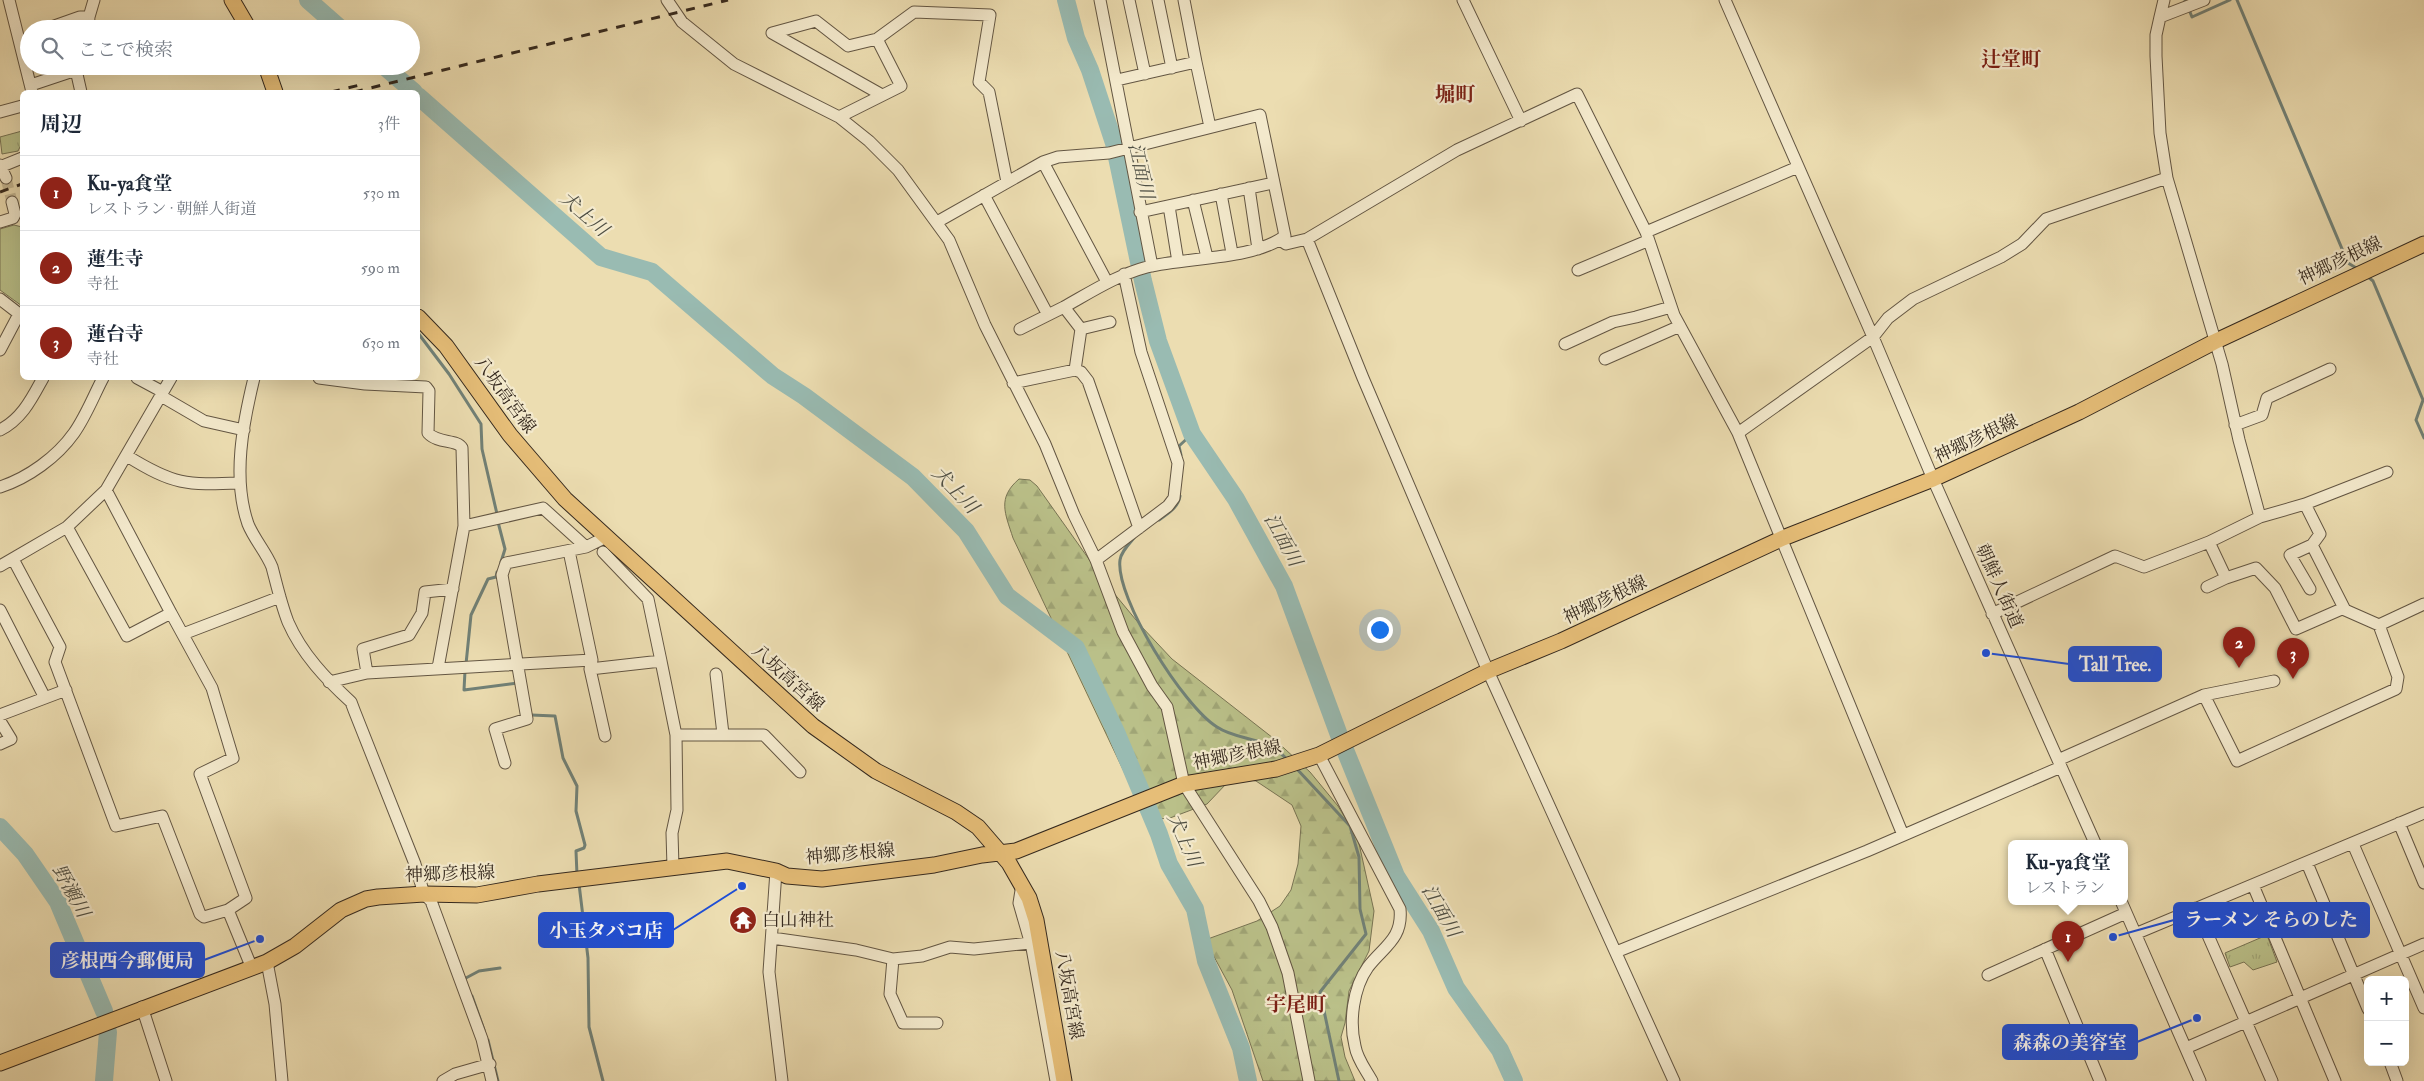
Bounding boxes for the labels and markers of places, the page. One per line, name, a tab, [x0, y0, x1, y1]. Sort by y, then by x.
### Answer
pin: 2	[2223, 627, 2255, 668]
pin: 3	[2277, 638, 2309, 679]
callout: Tall Tree.	[2069, 647, 2161, 681]
callout: ラーメン そらのした	[2174, 903, 2369, 937]
temple icon: 白山神社	[728, 905, 758, 935]
place label: 白山神社	[762, 909, 834, 932]
callout: 小玉タバコ店	[539, 913, 673, 947]
pin: 1	[2052, 921, 2084, 962]
callout: 彦根西今郵便局	[51, 943, 204, 977]
callout: 森森の美容室	[2003, 1025, 2137, 1059]

